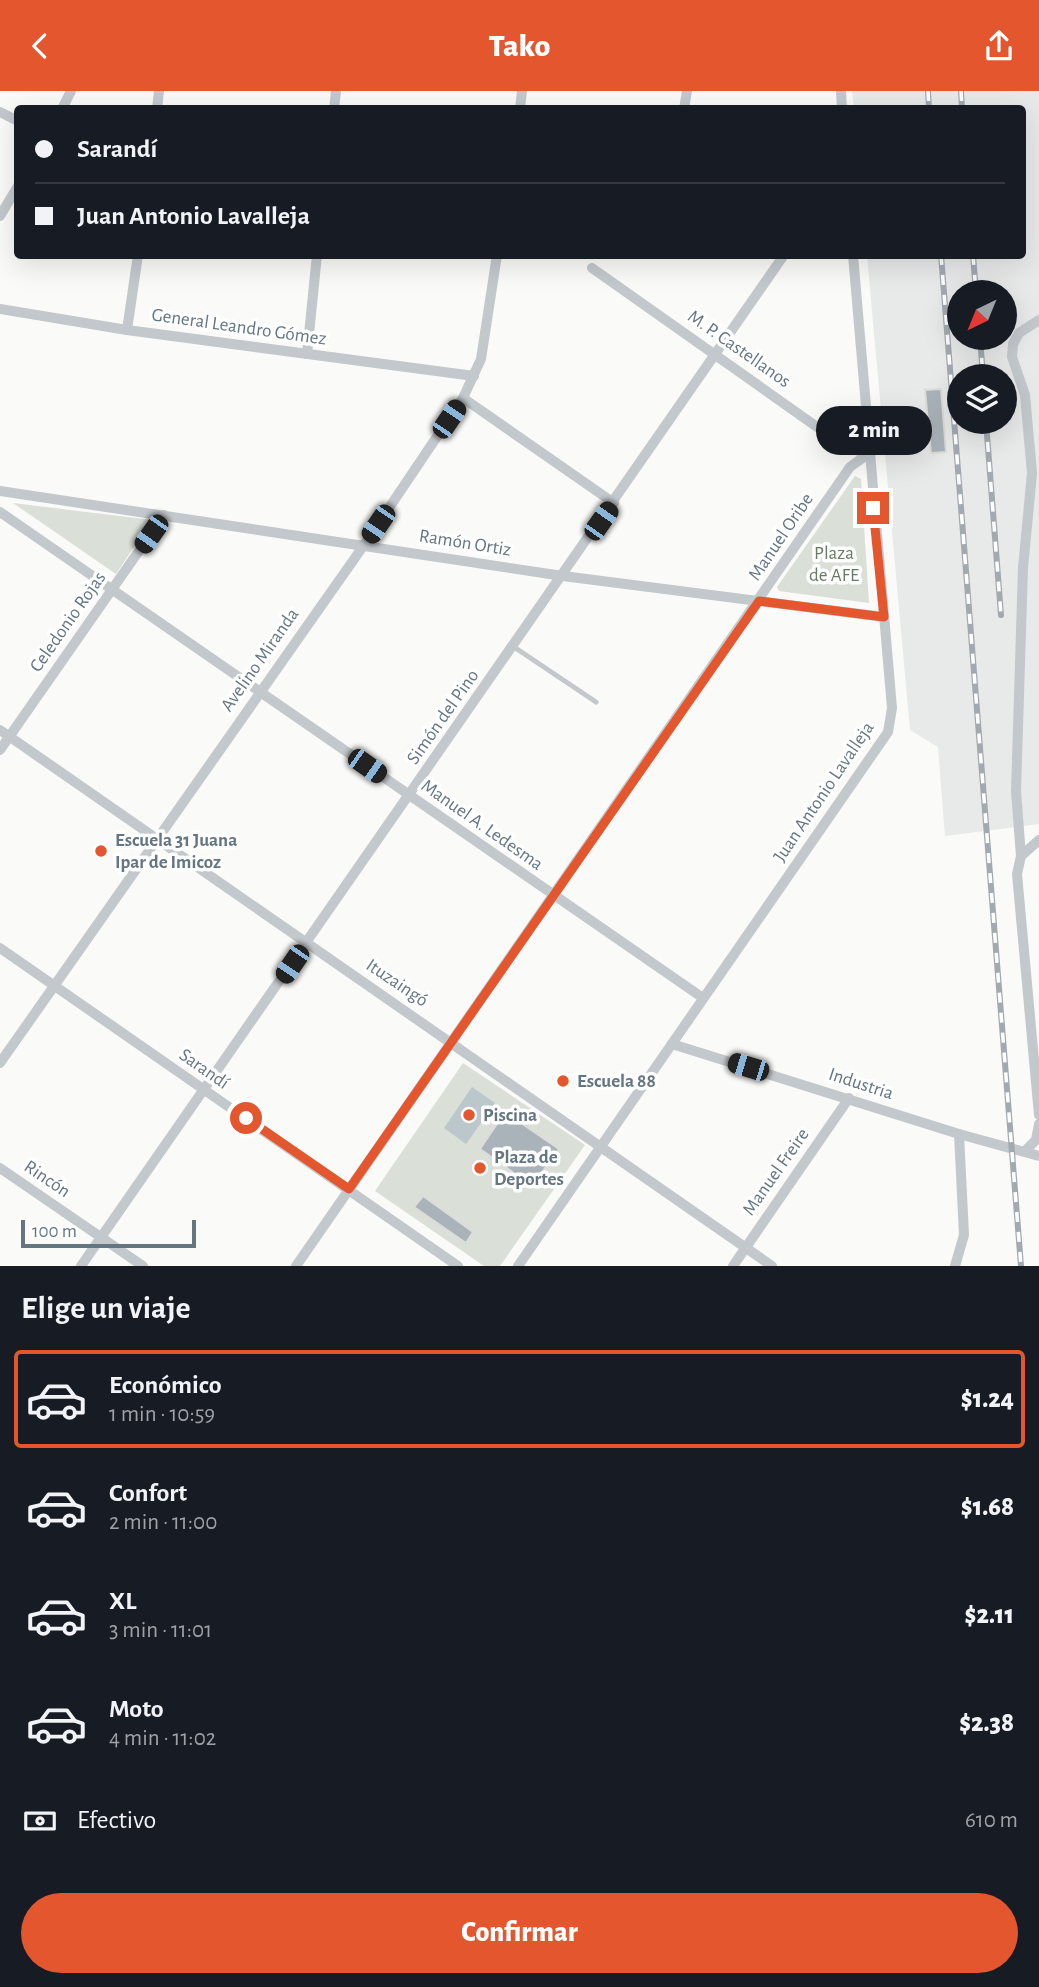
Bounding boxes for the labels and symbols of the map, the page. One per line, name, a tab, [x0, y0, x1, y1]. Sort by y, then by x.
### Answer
north arrow	[947, 280, 1017, 350]
street label: General Leandro Gómez	[151, 305, 328, 349]
street label: M. P. Castellanos	[684, 307, 794, 391]
car	[429, 396, 470, 442]
callout: 2 min	[815, 407, 931, 455]
street label: Manuel Oribe	[745, 490, 817, 584]
route end	[857, 492, 889, 524]
car	[581, 498, 622, 544]
car	[358, 501, 399, 547]
car	[131, 511, 172, 557]
street label: Ramón Ortiz	[418, 526, 512, 560]
park label: Plaza de AFE	[809, 544, 859, 585]
street label: Celedonio Rojas	[26, 568, 110, 676]
street label: Avelino Miranda	[217, 605, 303, 715]
street label: Simón del Pino	[403, 666, 483, 768]
street label: Juan Antonio Lavalleja	[770, 718, 878, 865]
car	[344, 745, 391, 787]
street label: Manuel A. Ledesma	[418, 776, 547, 874]
place label: Escuela 31 Juana Ipar de Imicoz	[115, 831, 237, 872]
marker: Escuela 31 Juana Ipar de Imicoz	[93, 843, 109, 859]
car	[272, 941, 313, 987]
street label: Ituzaingó	[363, 955, 431, 1011]
street label: Sarandí	[176, 1045, 233, 1093]
car	[725, 1051, 772, 1083]
street label: Industria	[826, 1065, 896, 1103]
place label: Escuela 88	[577, 1072, 656, 1091]
marker: Escuela 88	[555, 1073, 571, 1089]
route start	[230, 1102, 262, 1134]
place label: Piscina	[483, 1106, 537, 1125]
marker: Piscina	[461, 1107, 477, 1123]
street label: Manuel Freire	[739, 1125, 813, 1219]
place label: Plaza de Deportes	[494, 1148, 564, 1189]
street label: Rincón	[20, 1157, 74, 1201]
marker: Plaza de Deportes	[472, 1160, 488, 1176]
scale bar	[21, 1217, 196, 1249]

